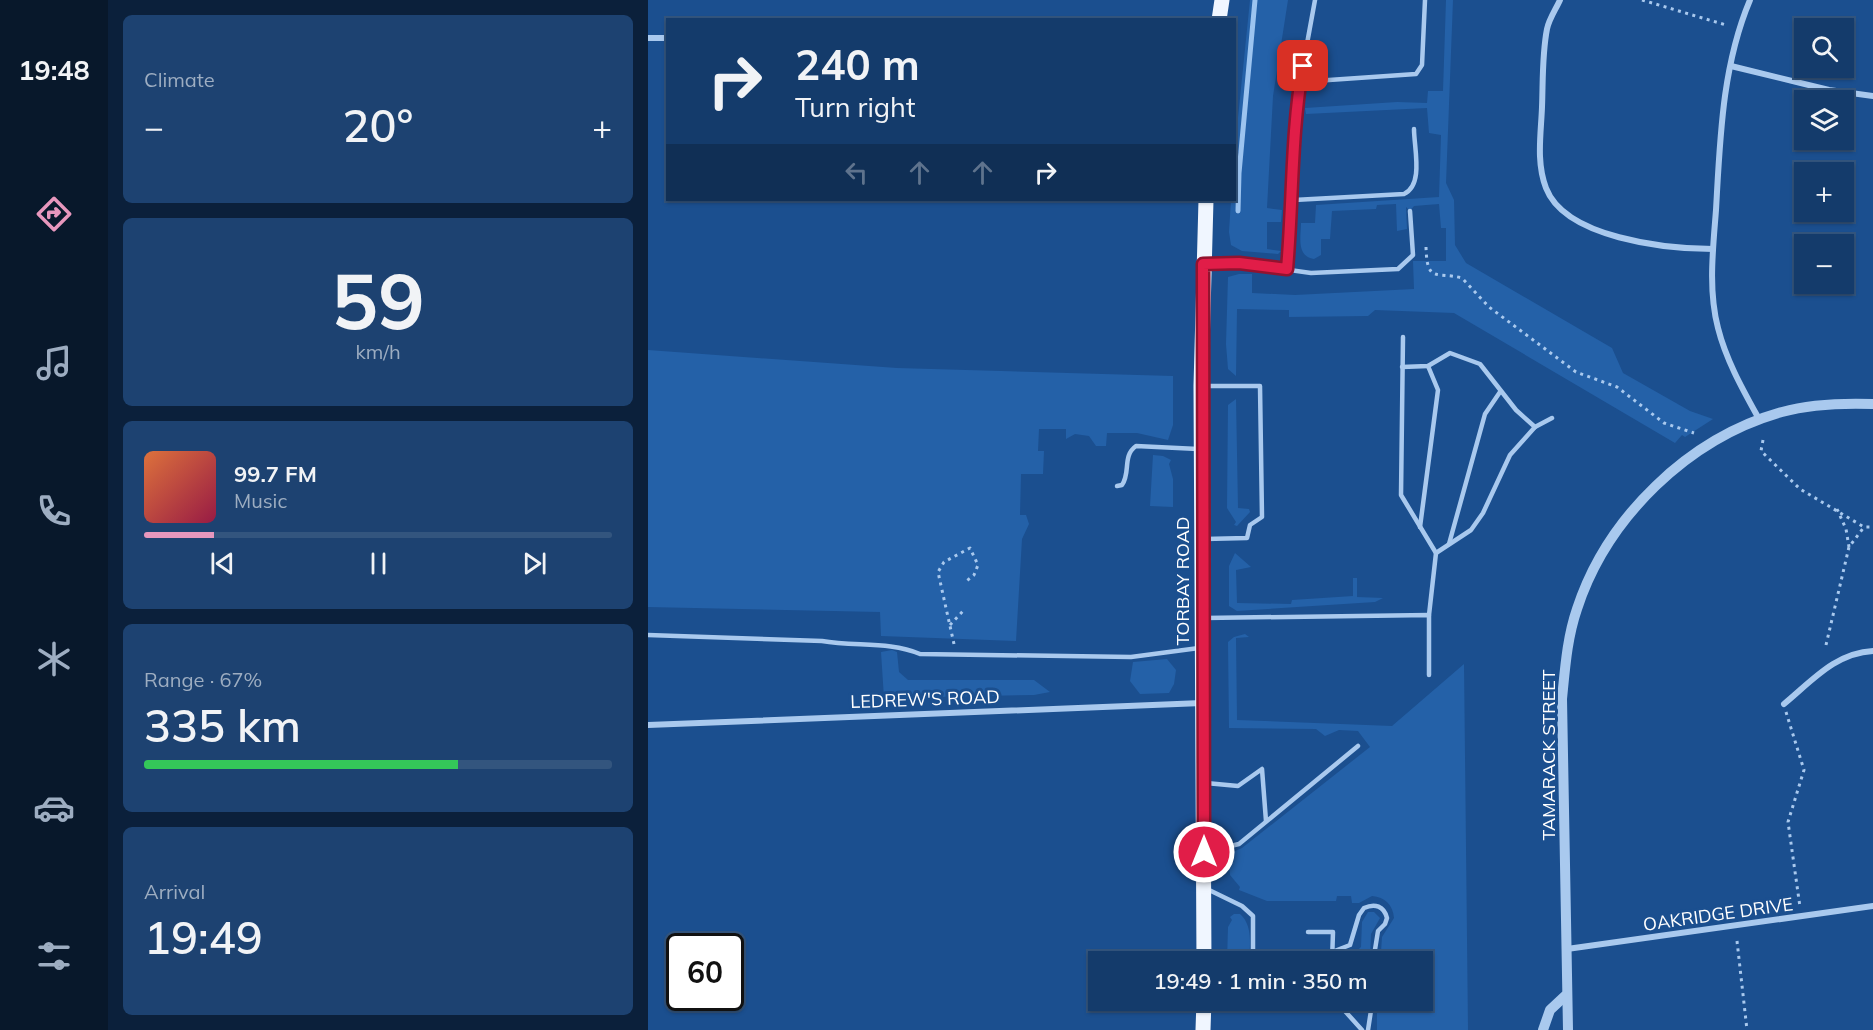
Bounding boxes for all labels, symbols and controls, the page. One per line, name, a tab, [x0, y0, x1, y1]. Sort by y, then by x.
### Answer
map controls	[1794, 18, 1854, 294]
button: search	[1794, 18, 1854, 78]
text: 240 m	[795, 38, 920, 91]
pin	[1277, 40, 1328, 91]
icon: right	[696, 42, 774, 120]
icon: arrive	[1286, 49, 1319, 82]
text: 19:48	[18, 53, 90, 87]
text: Climate	[144, 67, 215, 92]
text: Turn right	[795, 90, 915, 124]
button: layers	[1794, 90, 1854, 150]
text: 20°	[343, 97, 413, 153]
text: −	[144, 106, 164, 147]
text: +	[592, 106, 612, 147]
icon: left	[840, 156, 873, 189]
icon: ahead	[903, 156, 936, 189]
icon: ahead	[966, 156, 999, 189]
icon: right	[1029, 156, 1062, 189]
button: +	[1794, 162, 1854, 222]
icon: directions	[33, 193, 75, 235]
button: −	[1794, 234, 1854, 294]
text: 59	[331, 251, 425, 349]
text: km/h	[355, 339, 401, 364]
icon: music	[33, 342, 75, 384]
text: 99.7 FM	[234, 460, 317, 488]
text: Music	[234, 488, 287, 513]
icon: phone	[33, 490, 75, 532]
street label: TORBAY ROAD	[1171, 517, 1194, 645]
icon: previous	[206, 547, 239, 580]
icon: pause	[362, 547, 395, 580]
icon: next	[518, 547, 551, 580]
icon: climate	[33, 638, 75, 680]
text: Range · 67%	[144, 667, 262, 692]
street label: TAMARACK STREET	[1537, 669, 1560, 841]
street label: LEDREW'S ROAD	[850, 685, 1000, 713]
text: 335 km	[144, 697, 301, 753]
icon: car	[33, 787, 75, 829]
position arrow	[1172, 820, 1236, 884]
text: Arrival	[144, 879, 205, 904]
street label: OAKRIDGE DRIVE	[1642, 892, 1794, 936]
text: 19:49	[144, 909, 263, 965]
speed limit sign: 60	[666, 933, 744, 1011]
icon: filters	[33, 935, 75, 977]
text: 19:49 · 1 min · 350 m	[1153, 967, 1368, 995]

